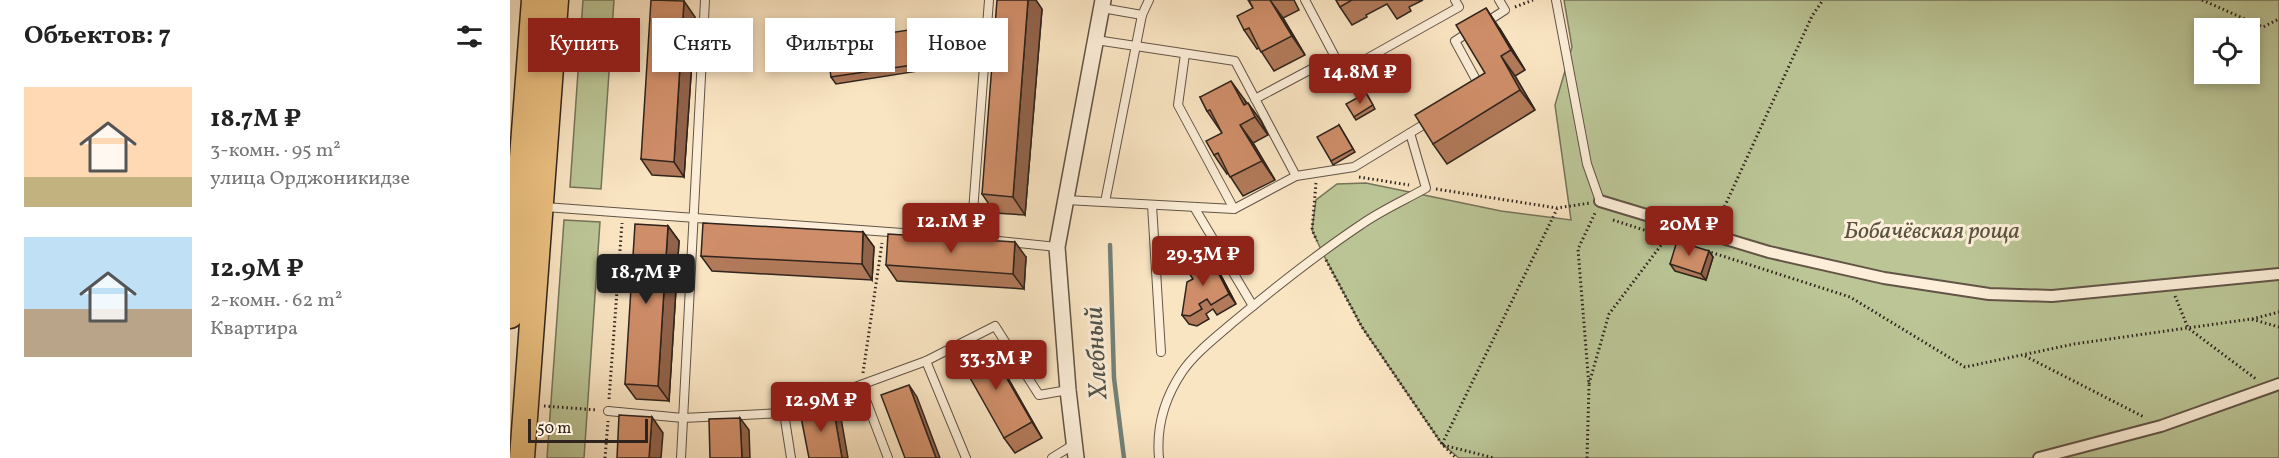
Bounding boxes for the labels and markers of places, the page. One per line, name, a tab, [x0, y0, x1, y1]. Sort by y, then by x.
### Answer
pin: 14.8M ₽	[1305, 54, 1415, 105]
pin: 12.1M ₽	[896, 203, 1006, 254]
pin: 20M ₽	[1647, 206, 1731, 257]
pin: 29.3M ₽	[1148, 236, 1258, 287]
pin: 18.7M ₽	[591, 254, 701, 305]
pin: 33.3M ₽	[941, 340, 1051, 391]
pin: 12.9M ₽	[766, 382, 876, 433]

